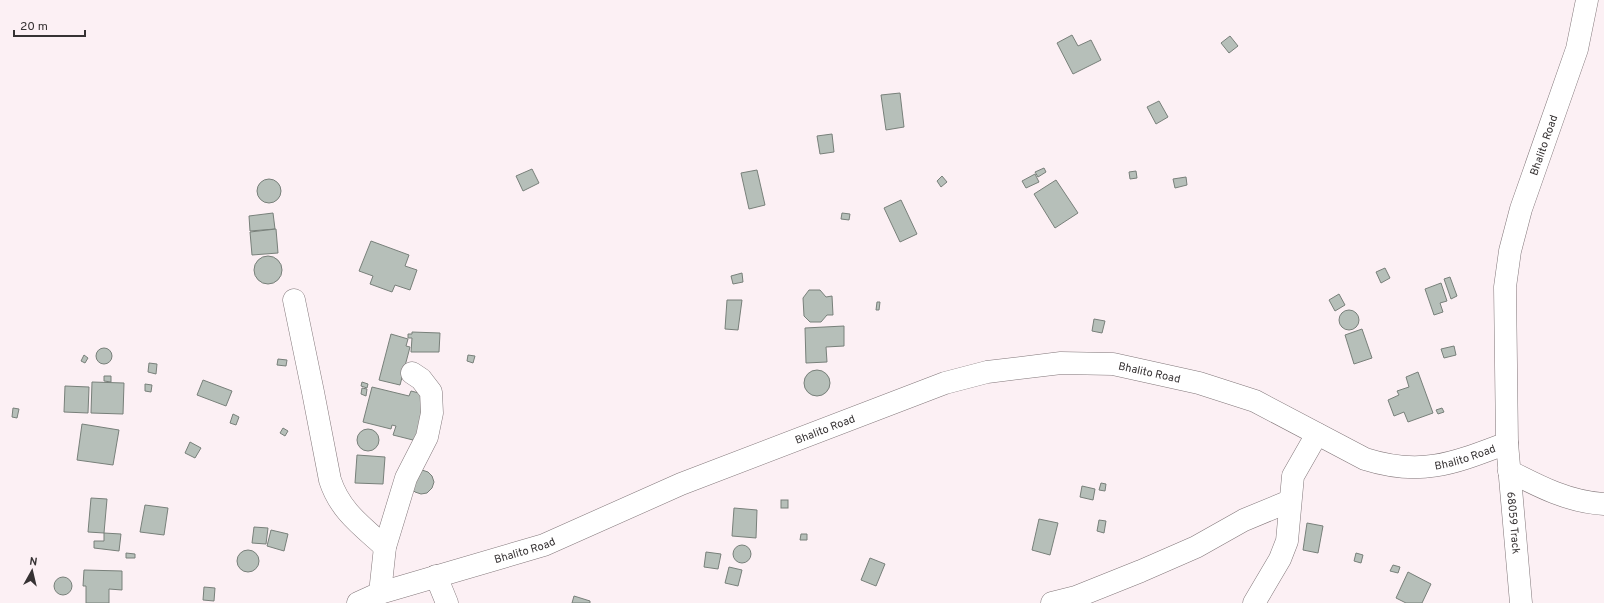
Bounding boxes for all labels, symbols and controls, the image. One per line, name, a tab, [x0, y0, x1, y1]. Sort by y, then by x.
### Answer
scale bar	[14, 12, 85, 38]
text: 20 m	[20, 19, 48, 35]
street label: Bhalito Road	[1527, 113, 1561, 178]
street label: Bhalito Road	[1117, 359, 1182, 387]
street label: Bhalito Road	[793, 412, 857, 448]
street label: Bhalito Road	[1434, 442, 1498, 474]
street label: 68059 Track	[1503, 491, 1523, 555]
street label: Bhalito Road	[493, 535, 558, 567]
north arrow	[12, 551, 52, 591]
text: N	[28, 555, 38, 570]

